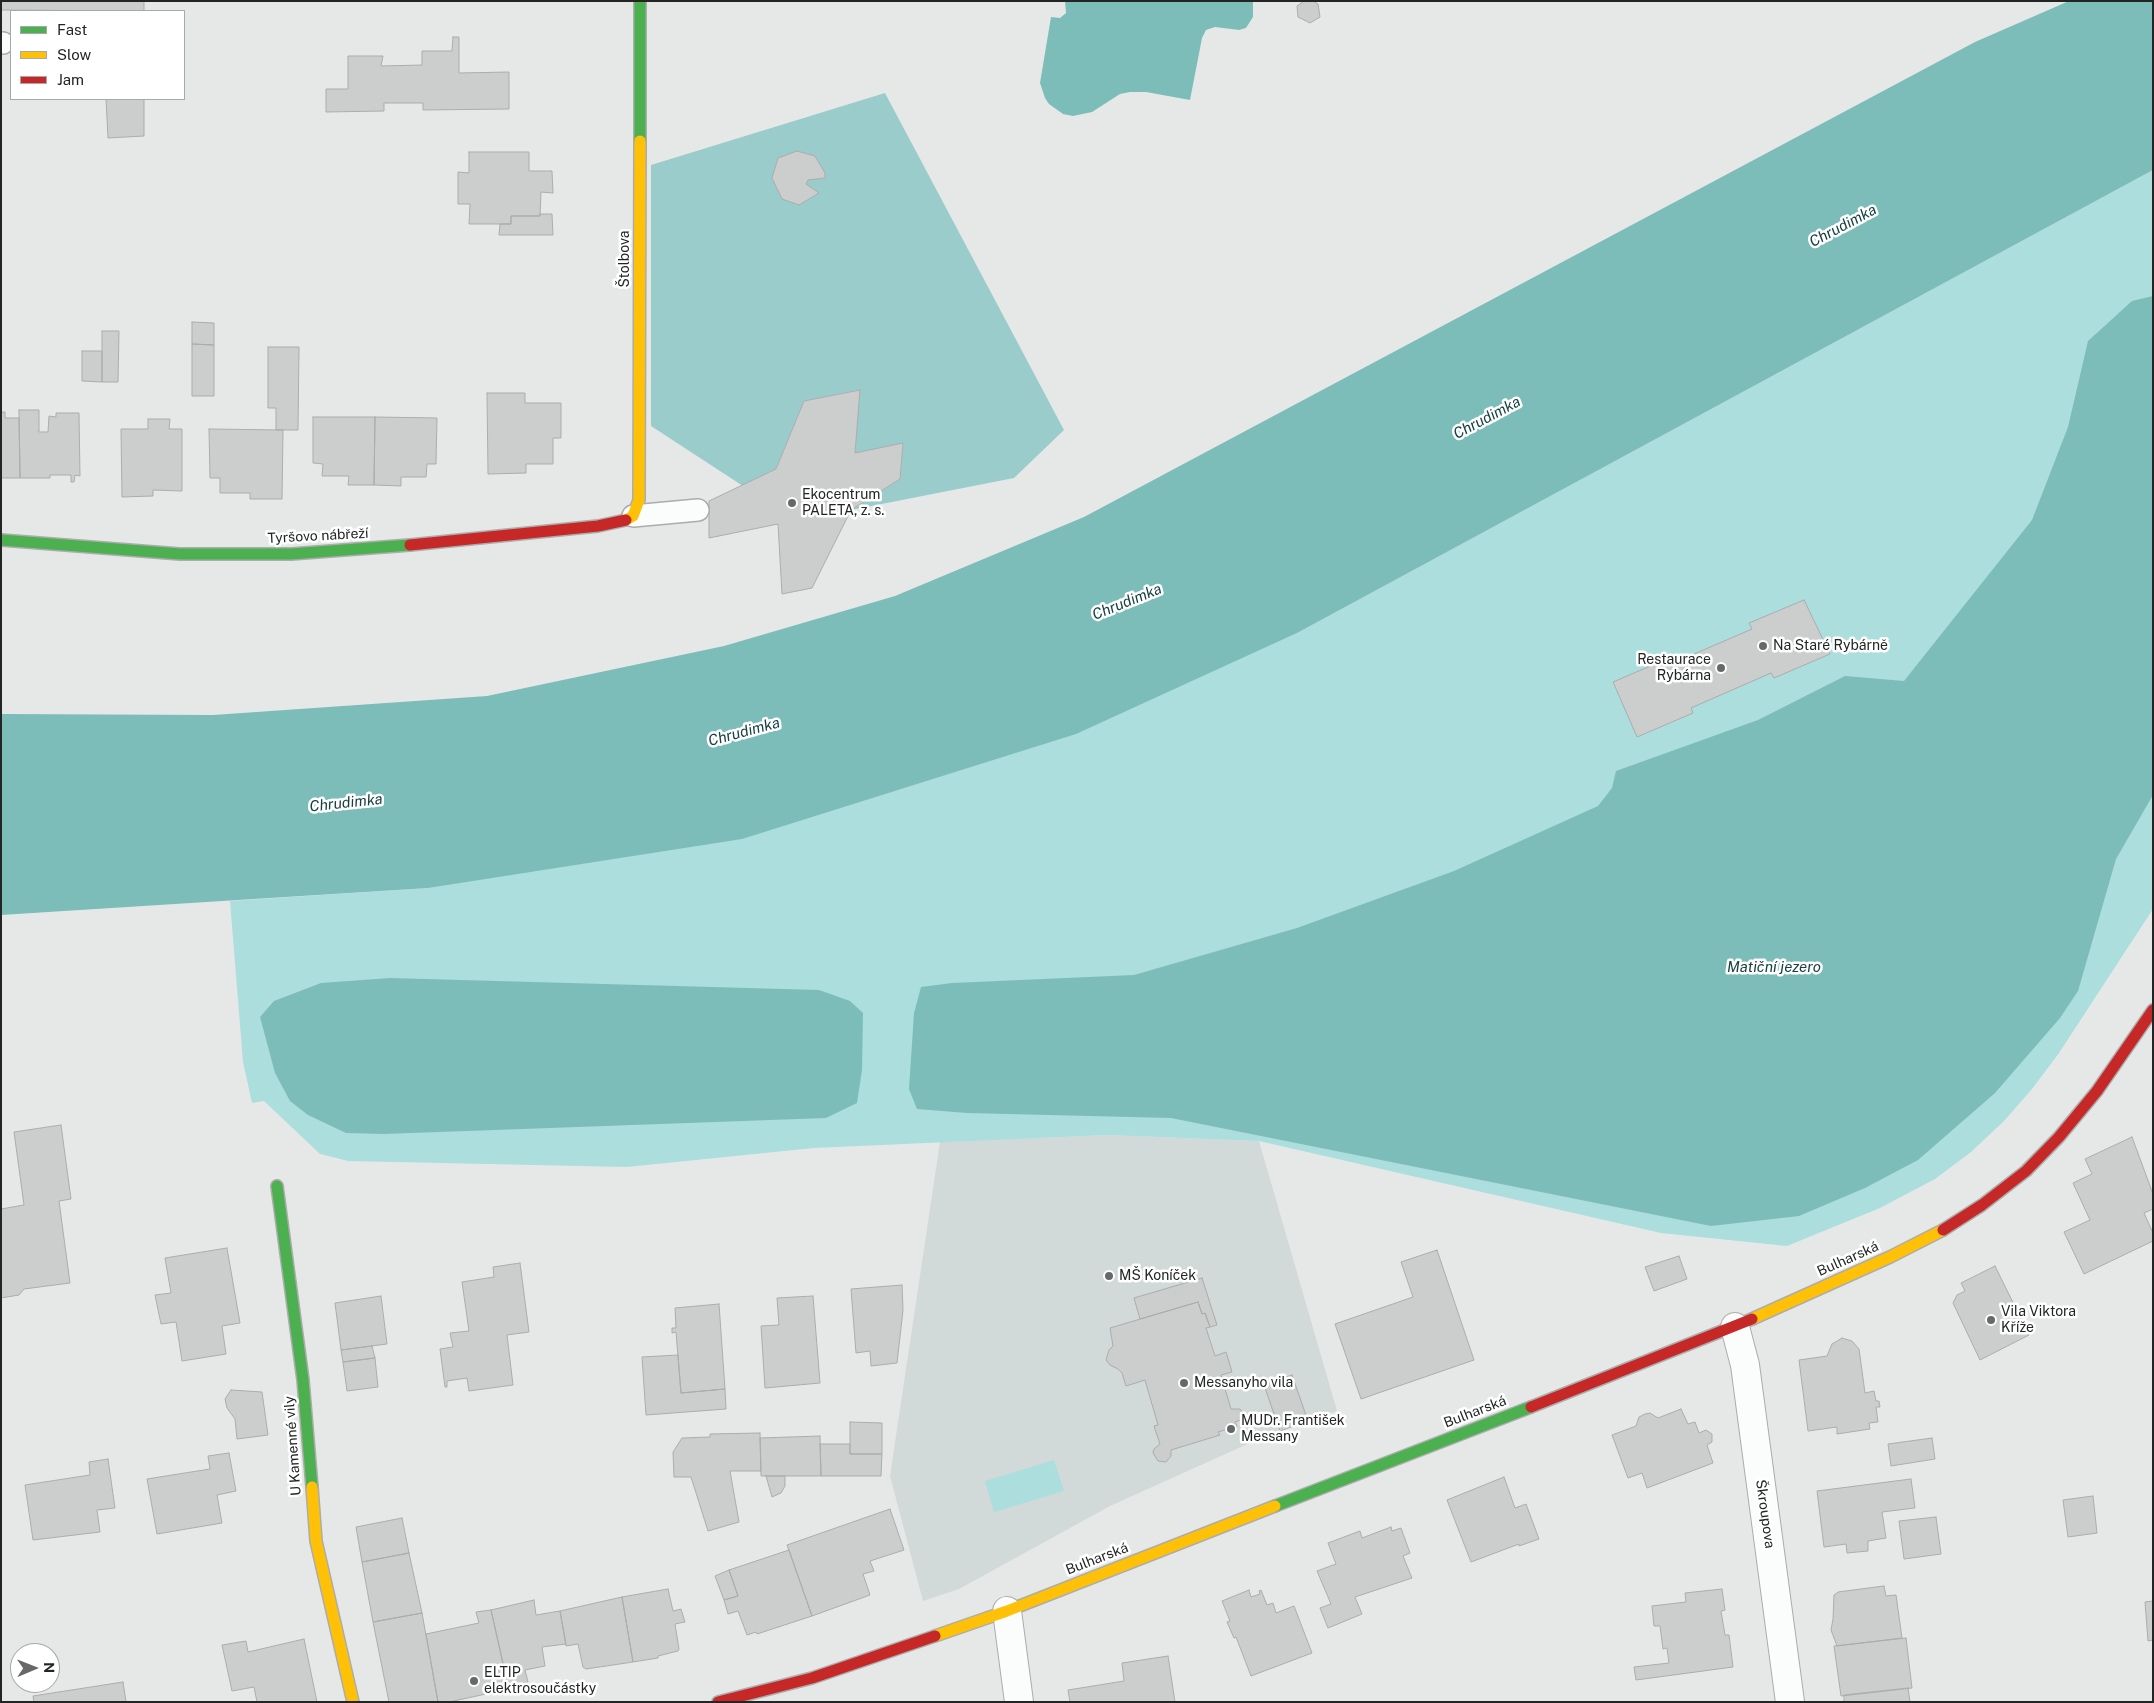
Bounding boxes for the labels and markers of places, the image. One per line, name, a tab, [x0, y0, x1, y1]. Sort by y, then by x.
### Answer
place label: Ekocentrum PALETA, z. s.	[802, 487, 884, 520]
marker: Ekocentrum PALETA, z. s.	[786, 497, 798, 509]
place label: Na Staré Rybárně	[1773, 638, 1888, 654]
marker: Na Staré Rybárně	[1757, 640, 1769, 652]
place label: Restaurace Rybárna	[1637, 652, 1711, 684]
marker: Restaurace Rybárna	[1715, 662, 1727, 674]
place label: MŠ Koníček	[1119, 1268, 1196, 1284]
marker: MŠ Koníček	[1103, 1270, 1115, 1282]
place label: Vila Viktora Kříže	[2001, 1304, 2076, 1336]
marker: Vila Viktora Kříže	[1985, 1314, 1997, 1326]
place label: Messanyho vila	[1194, 1375, 1293, 1391]
marker: Messanyho vila	[1178, 1377, 1190, 1389]
place label: MUDr. František Messany	[1241, 1413, 1345, 1445]
marker: MUDr. František Messany	[1225, 1423, 1237, 1435]
place label: ELTIP elektrosoučástky	[484, 1665, 596, 1698]
marker: ELTIP elektrosoučástky	[468, 1675, 480, 1687]

